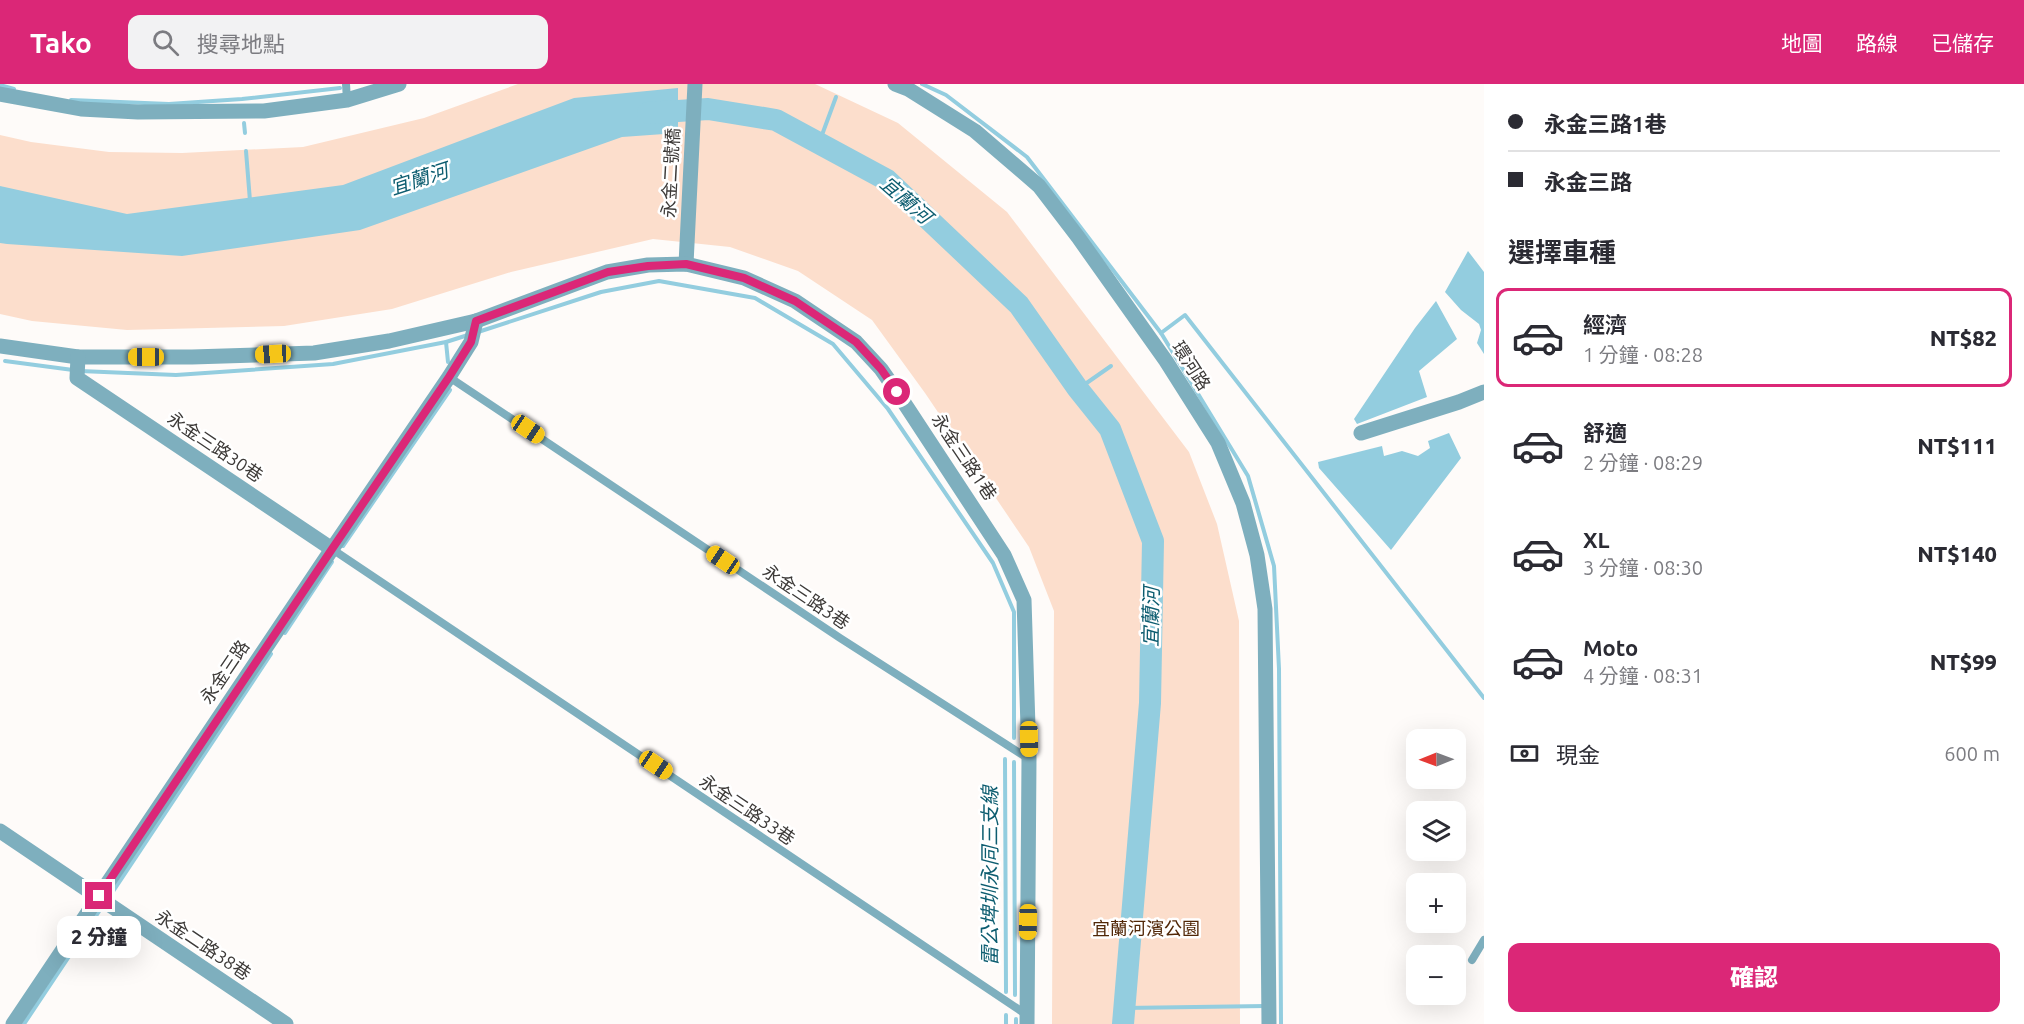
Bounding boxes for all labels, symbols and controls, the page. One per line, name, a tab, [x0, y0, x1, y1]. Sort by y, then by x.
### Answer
search box	[128, 15, 548, 69]
icon: search	[149, 26, 182, 59]
text: Tako	[30, 27, 92, 58]
text: 搜尋地點	[197, 31, 285, 56]
text: 地圖	[1781, 31, 1823, 55]
text: 路線	[1856, 31, 1898, 55]
text: 已儲存	[1931, 31, 1994, 55]
text: 永金三路1巷	[1544, 111, 1666, 136]
street label: 永金二號橋	[658, 127, 682, 218]
water label: 宜蘭河	[387, 157, 455, 199]
text: 永金三路	[1544, 169, 1632, 194]
water label: 宜蘭河	[876, 171, 940, 231]
text: 選擇車種	[1508, 237, 1616, 267]
icon: car	[1511, 311, 1565, 365]
text: 經濟	[1583, 312, 1627, 337]
text: NT$82	[1930, 325, 1997, 350]
street label: 環河路	[1169, 337, 1215, 394]
text: 1 分鐘 · 08:28	[1583, 343, 1703, 366]
car	[255, 344, 291, 364]
car	[128, 348, 164, 366]
route start	[883, 378, 910, 405]
street label: 永金三路30巷	[164, 407, 267, 485]
street label: 永金三路1巷	[929, 409, 1001, 504]
car	[508, 411, 548, 447]
icon: car	[1511, 419, 1565, 473]
text: 舒適	[1583, 420, 1627, 445]
text: NT$111	[1917, 433, 1997, 458]
text: 2 分鐘 · 08:29	[1583, 451, 1703, 474]
icon: car	[1511, 527, 1565, 581]
text: XL	[1583, 527, 1610, 552]
text: NT$140	[1917, 541, 1997, 566]
car	[703, 542, 743, 578]
text: 3 分鐘 · 08:30	[1583, 556, 1703, 579]
street label: 永金三路3巷	[759, 560, 854, 632]
water label: 宜蘭河	[1138, 583, 1163, 647]
icon: car	[1511, 635, 1565, 689]
text: Moto	[1583, 635, 1638, 660]
street label: 永金三路	[196, 636, 253, 707]
text: NT$99	[1930, 649, 1997, 674]
text: 4 分鐘 · 08:31	[1583, 664, 1703, 687]
car	[1020, 721, 1038, 757]
north arrow	[1406, 729, 1466, 789]
map controls	[1406, 729, 1466, 1005]
icon: cash	[1508, 737, 1541, 770]
text: 現金	[1556, 742, 1600, 767]
text: 600 m	[1944, 742, 2000, 765]
car	[636, 747, 676, 783]
street label: 永金三路33巷	[696, 770, 799, 848]
water label: 雷公埤圳永同三支線	[978, 784, 1001, 966]
button: layers	[1406, 801, 1466, 861]
button: +	[1406, 873, 1466, 933]
route end	[85, 882, 112, 909]
car	[1019, 904, 1037, 940]
street label: 永金二路38巷	[152, 905, 255, 983]
callout: 2 分鐘	[57, 917, 141, 959]
park label: 宜蘭河濱公園	[1092, 918, 1200, 938]
text: 2 分鐘	[71, 925, 127, 948]
button: 確認	[1508, 943, 2000, 1012]
button: −	[1406, 945, 1466, 1005]

